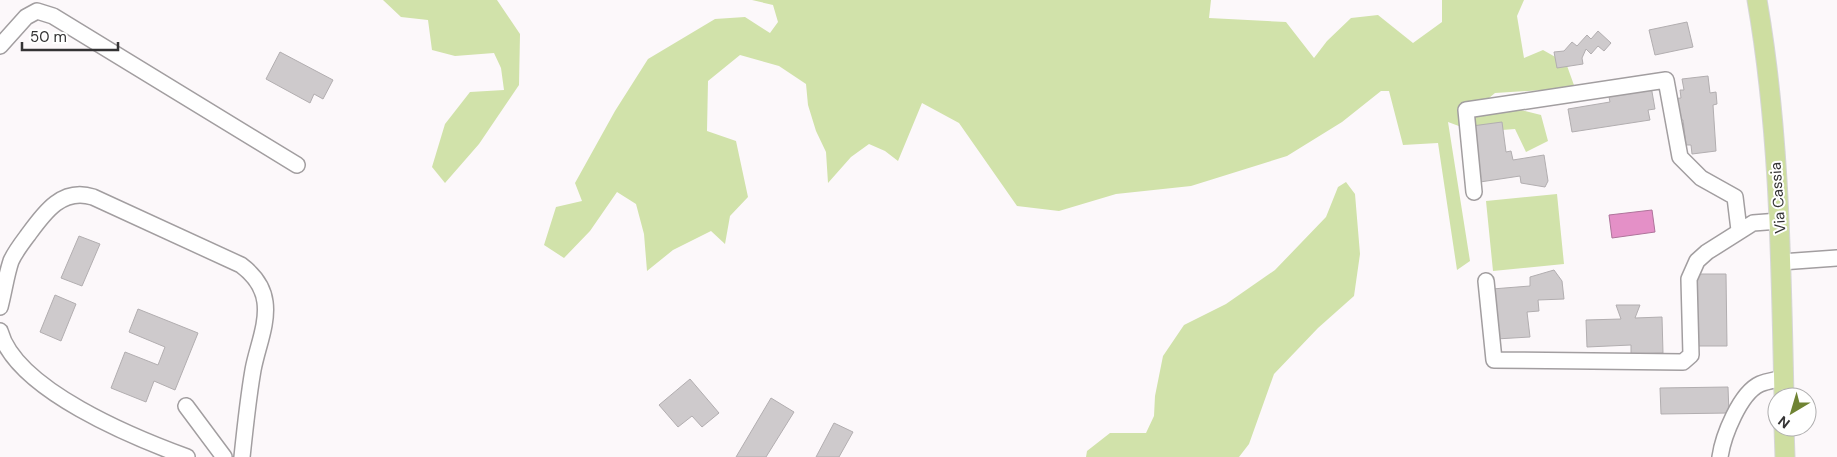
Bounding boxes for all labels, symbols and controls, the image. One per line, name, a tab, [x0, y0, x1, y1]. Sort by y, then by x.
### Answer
scale bar	[22, 20, 119, 52]
text: 50 m	[30, 27, 67, 47]
street label: Via Cassia	[1766, 162, 1790, 234]
north arrow	[1767, 387, 1817, 437]
text: N	[1774, 412, 1794, 432]

